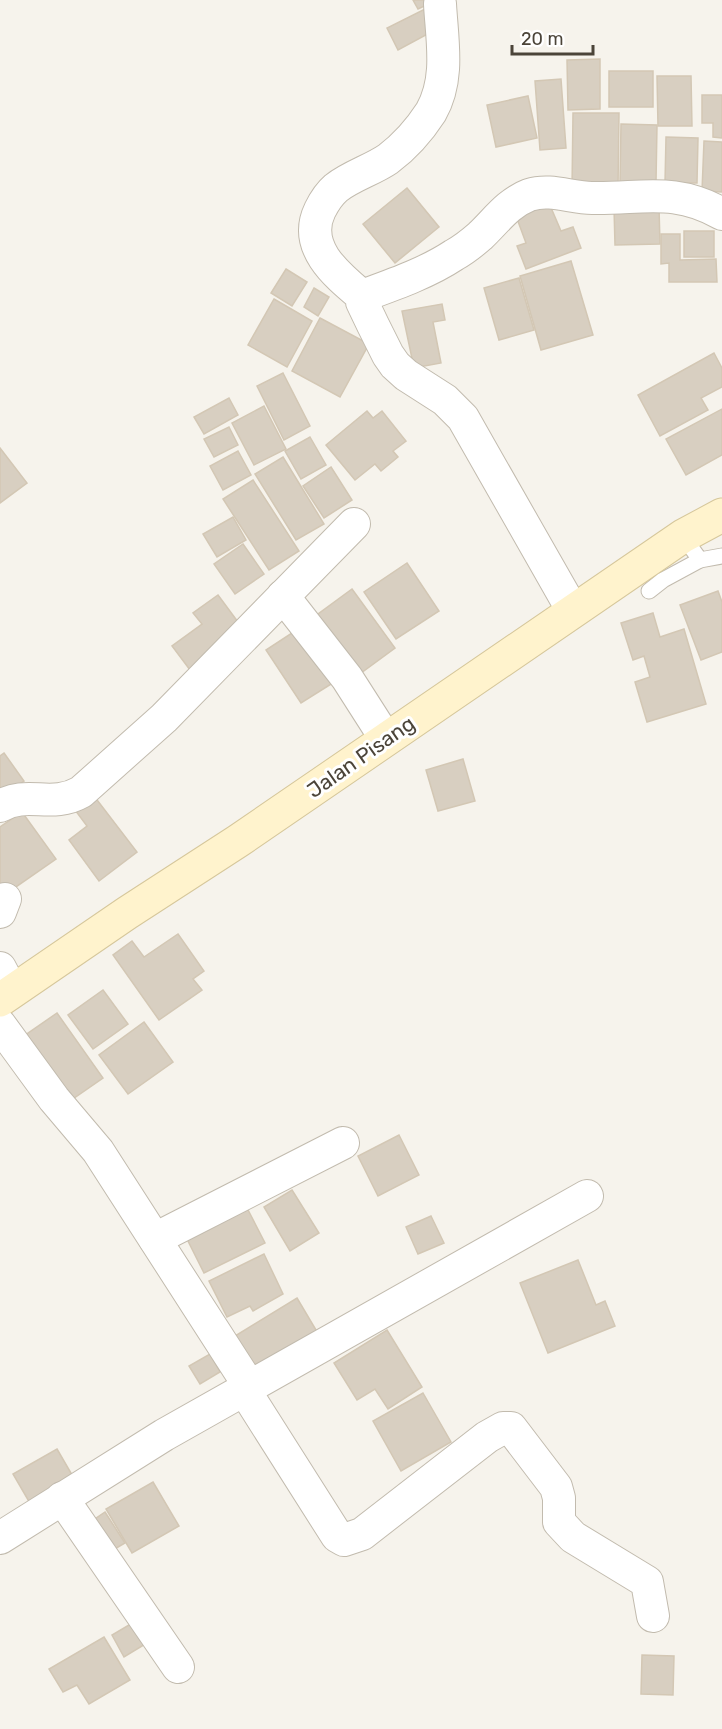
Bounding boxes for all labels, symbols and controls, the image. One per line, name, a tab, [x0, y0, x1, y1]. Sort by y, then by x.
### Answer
scale bar	[512, 18, 593, 56]
text: 20 m	[521, 28, 563, 50]
street label: Jalan Pisang	[302, 710, 419, 803]

